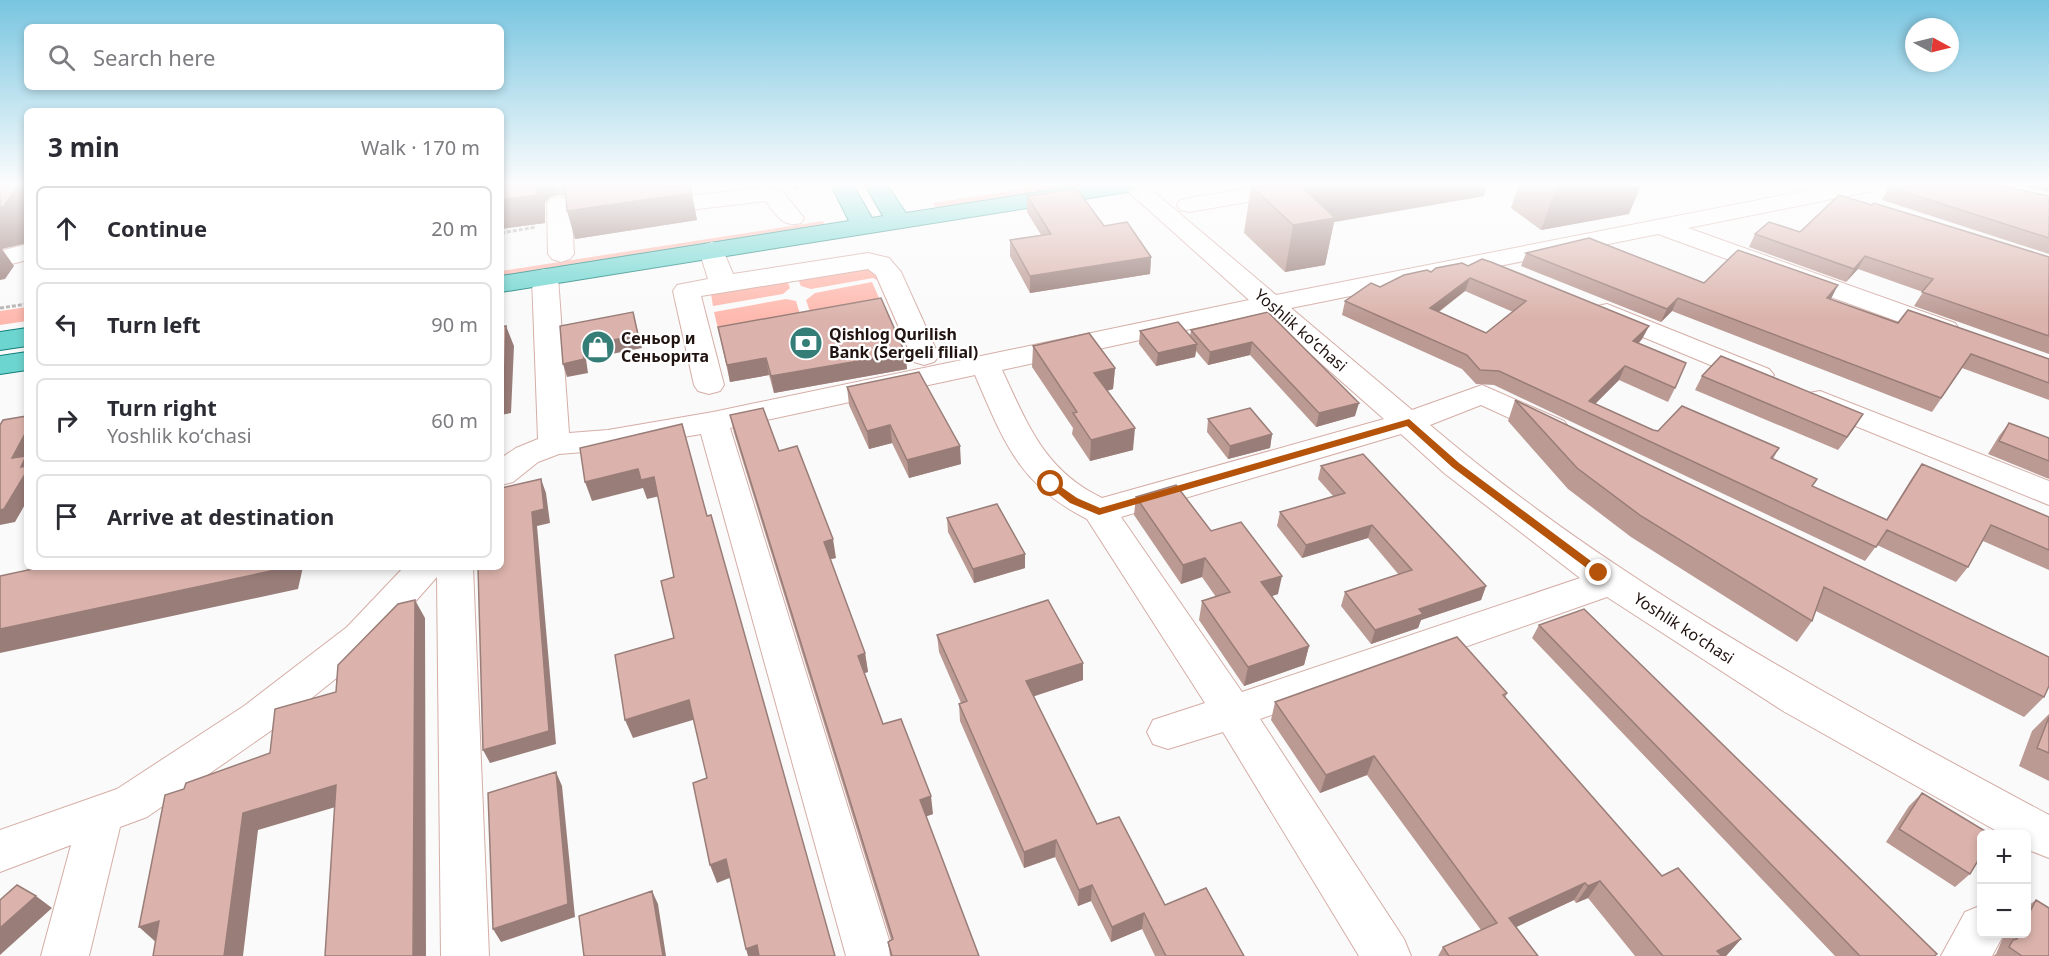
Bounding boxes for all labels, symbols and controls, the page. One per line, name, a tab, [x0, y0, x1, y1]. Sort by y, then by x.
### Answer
north arrow	[1905, 18, 1959, 72]
search box	[24, 24, 504, 90]
icon: search	[45, 41, 78, 74]
text: Search here	[93, 42, 215, 72]
text: 3 min	[48, 129, 120, 165]
text: Walk · 170 m	[361, 134, 480, 161]
icon: ahead	[50, 212, 83, 245]
text: Continue	[107, 213, 207, 243]
text: 20 m	[431, 215, 478, 242]
street label: Yoshlik koʻchasi	[1250, 284, 1352, 376]
icon: left	[50, 308, 83, 341]
text: Turn left	[107, 309, 201, 339]
text: 90 m	[431, 311, 478, 338]
place label: Qishlog Qurilish Bank (Sergeli filial)	[829, 323, 978, 363]
bank icon: Qishlog Qurilish Bank (Sergeli filial)	[788, 325, 824, 361]
place label: Сеньор и Сеньорита	[621, 327, 709, 367]
shop icon: Сеньор и Сеньорита	[580, 329, 616, 365]
text: Turn right	[107, 392, 217, 422]
icon: right	[50, 404, 83, 437]
text: 60 m	[431, 407, 478, 434]
text: Yoshlik koʻchasi	[107, 422, 252, 449]
route start	[1037, 470, 1063, 496]
icon: arrive	[50, 500, 83, 533]
text: Arrive at destination	[107, 501, 334, 531]
route end	[1585, 559, 1611, 585]
street label: Yoshlik koʻchasi	[1629, 587, 1739, 669]
map controls	[1977, 830, 2031, 938]
button: +	[1977, 830, 2031, 884]
button: −	[1977, 884, 2031, 938]

